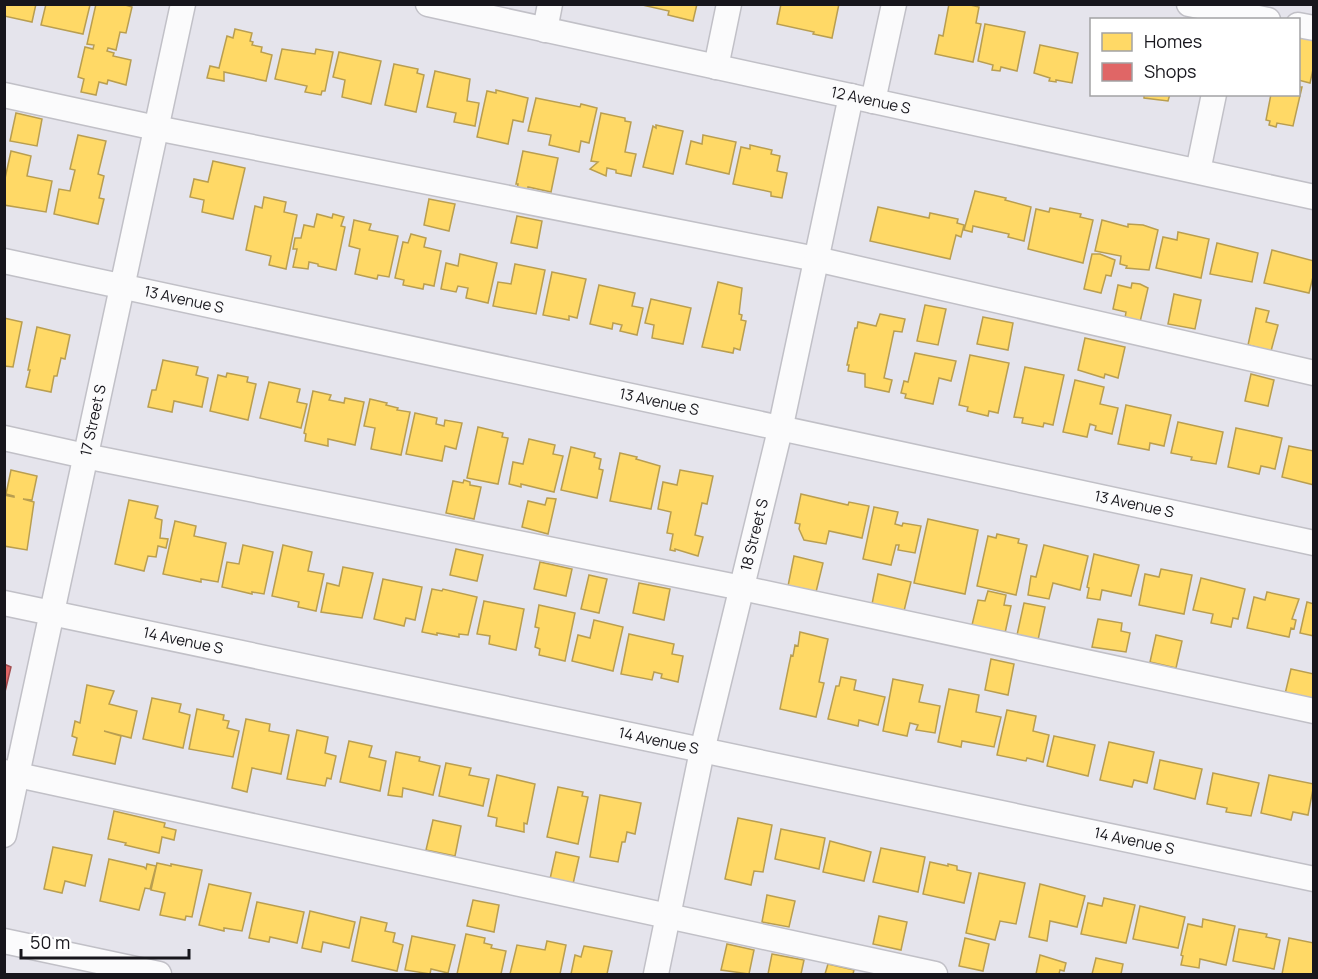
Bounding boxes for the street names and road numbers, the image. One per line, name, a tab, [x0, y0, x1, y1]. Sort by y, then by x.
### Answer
street label: 12 Avenue S	[829, 81, 913, 119]
street label: 13 Avenue S	[142, 280, 226, 318]
street label: 17 Street S	[75, 383, 111, 458]
street label: 13 Avenue S	[617, 383, 701, 420]
street label: 13 Avenue S	[1093, 485, 1176, 523]
street label: 18 Street S	[735, 496, 773, 573]
street label: 14 Avenue S	[141, 622, 225, 659]
street label: 14 Avenue S	[617, 722, 701, 759]
street label: 14 Avenue S	[1092, 822, 1176, 859]

